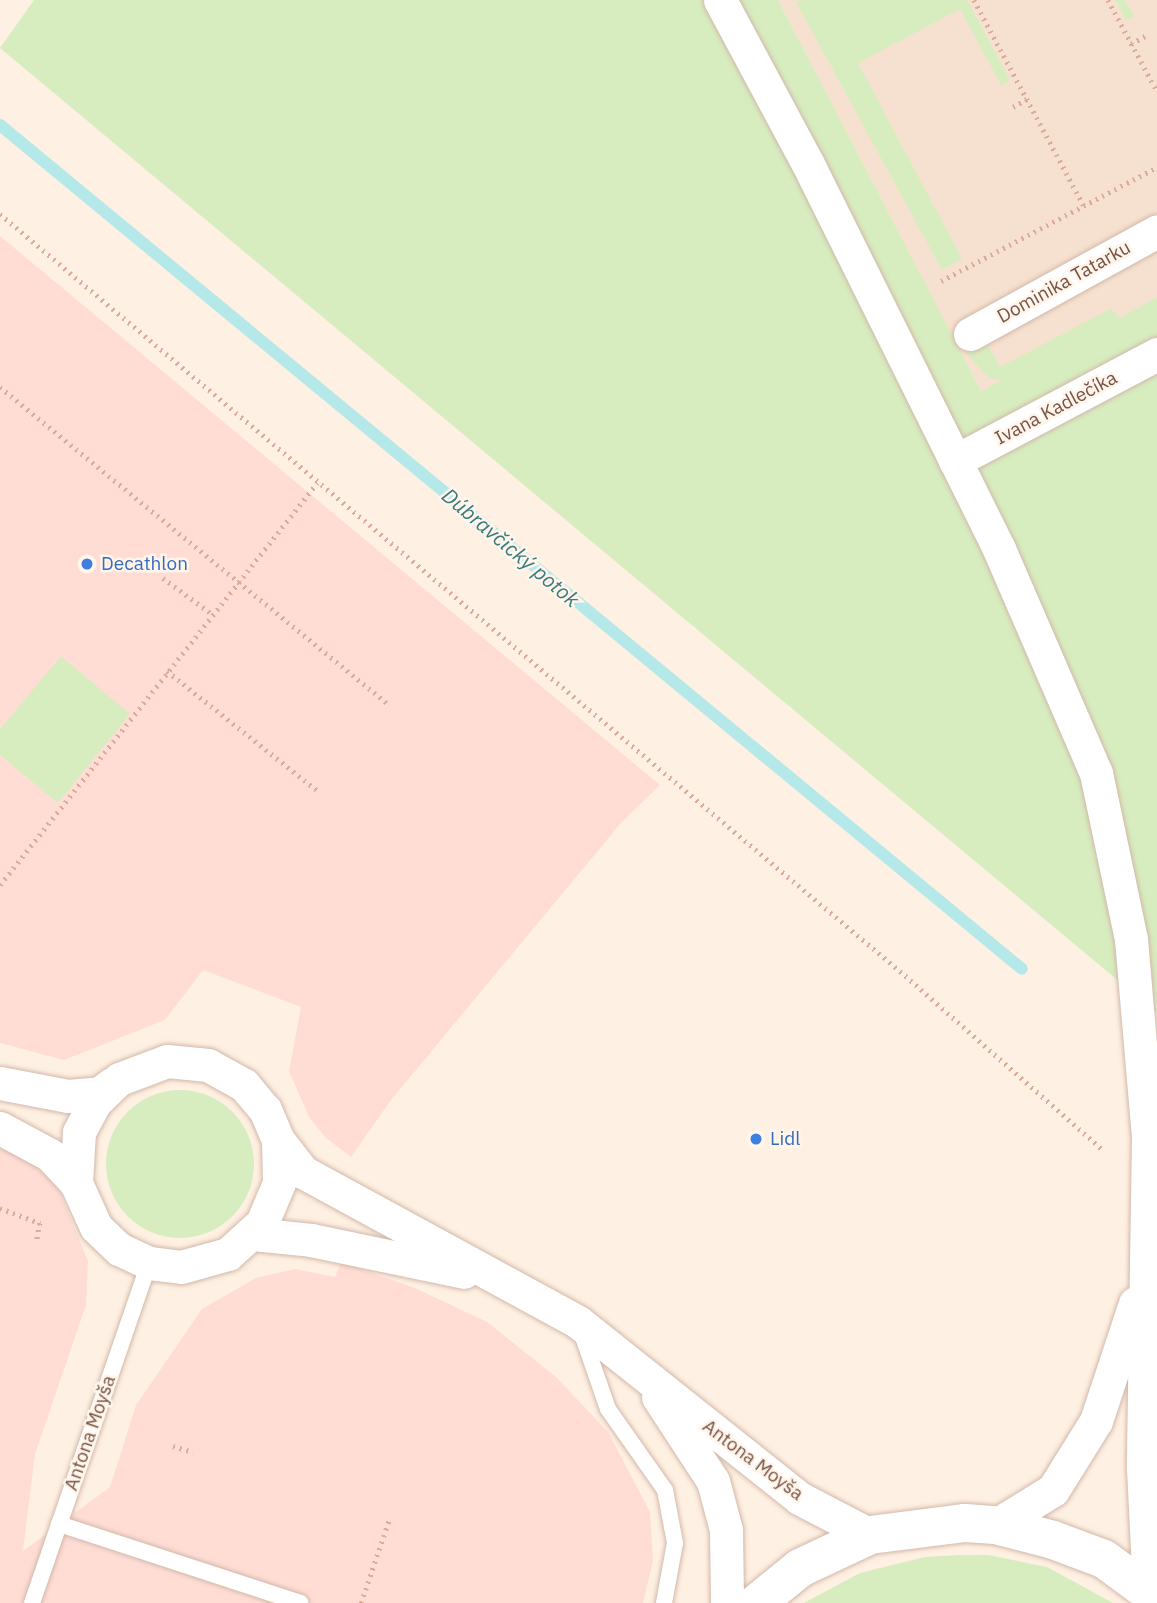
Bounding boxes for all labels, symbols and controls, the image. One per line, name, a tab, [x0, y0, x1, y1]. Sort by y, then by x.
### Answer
street label: Dominika Tatarku	[993, 236, 1135, 328]
street label: Ivana Kadlečíka	[991, 366, 1121, 450]
water label: Dúbravčický potok	[437, 482, 585, 612]
place label: Decathlon	[101, 553, 188, 575]
marker: Decathlon	[79, 556, 95, 572]
place label: Lidl	[770, 1128, 800, 1150]
marker: Lidl	[748, 1131, 764, 1147]
street label: Antona Moyša	[60, 1372, 120, 1494]
street label: Antona Moyša	[698, 1415, 808, 1505]

